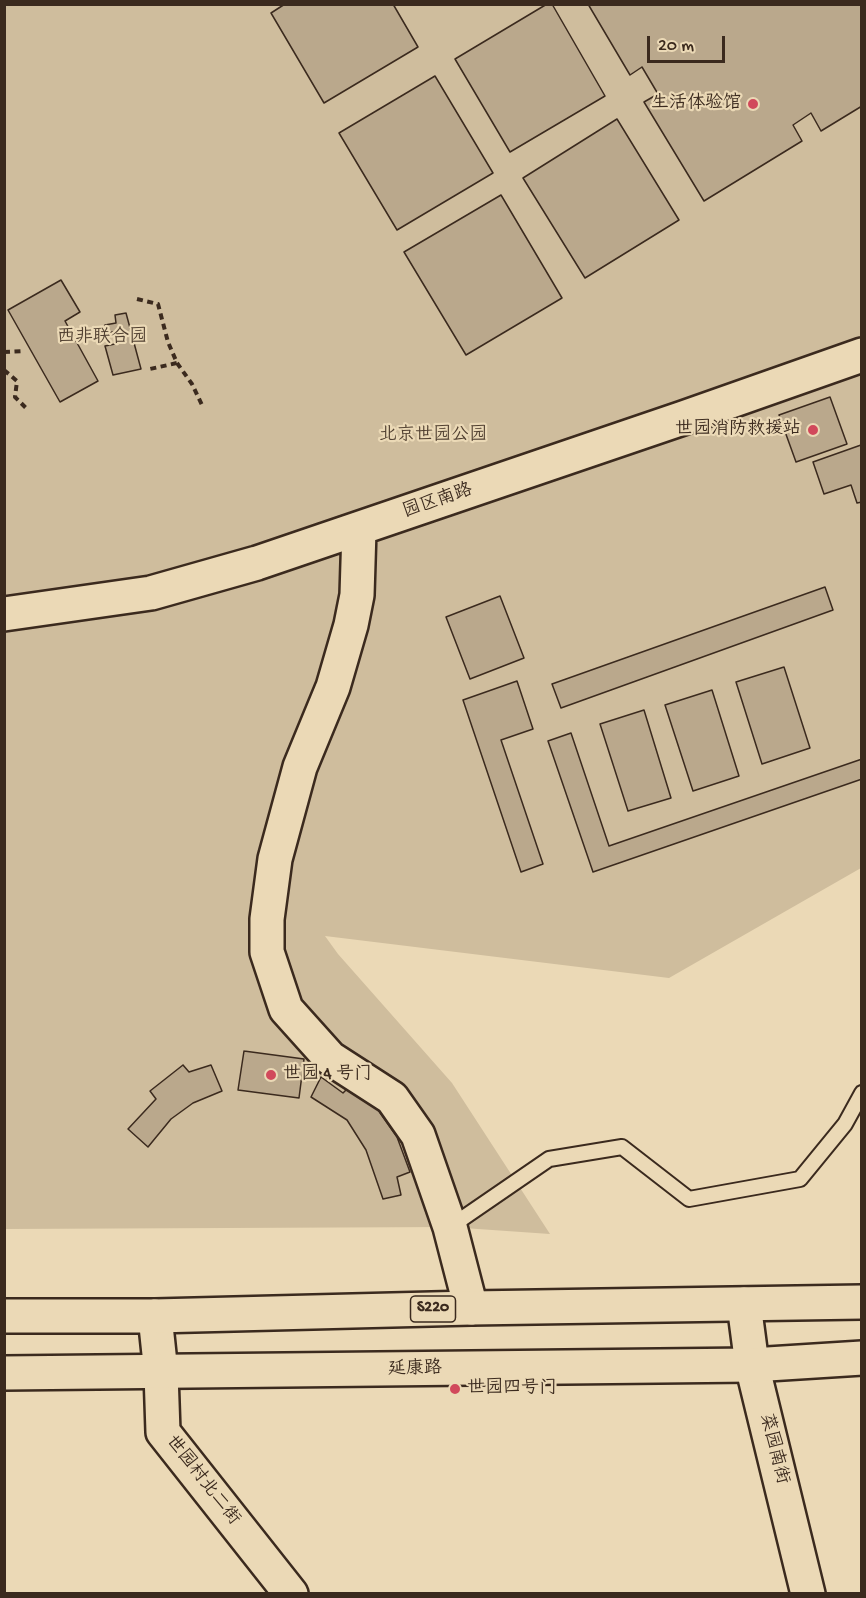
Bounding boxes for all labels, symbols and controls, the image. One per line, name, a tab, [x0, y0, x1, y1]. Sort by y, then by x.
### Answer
scale bar	[650, 24, 728, 62]
text: 20 m	[658, 36, 694, 57]
place label: 生活体验馆	[651, 93, 741, 115]
marker: 生活体验馆	[746, 97, 760, 111]
park label: 西非联合园	[57, 327, 147, 349]
place label: 世园消防救援站	[675, 419, 801, 441]
marker: 世园消防救援站	[806, 423, 820, 437]
park label: 北京世园公园	[379, 425, 487, 447]
street label: 园区南路	[400, 480, 476, 524]
place label: 世园 4 号门	[283, 1064, 372, 1086]
marker: 世园 4 号门	[264, 1068, 278, 1082]
road number: S220	[410, 1296, 456, 1322]
street label: 延康路	[388, 1359, 442, 1381]
place label: 世园四号门	[467, 1378, 557, 1400]
marker: 世园四号门	[448, 1382, 462, 1396]
street label: 菜园南街	[754, 1411, 792, 1487]
street label: 世园村北二街	[160, 1432, 244, 1530]

